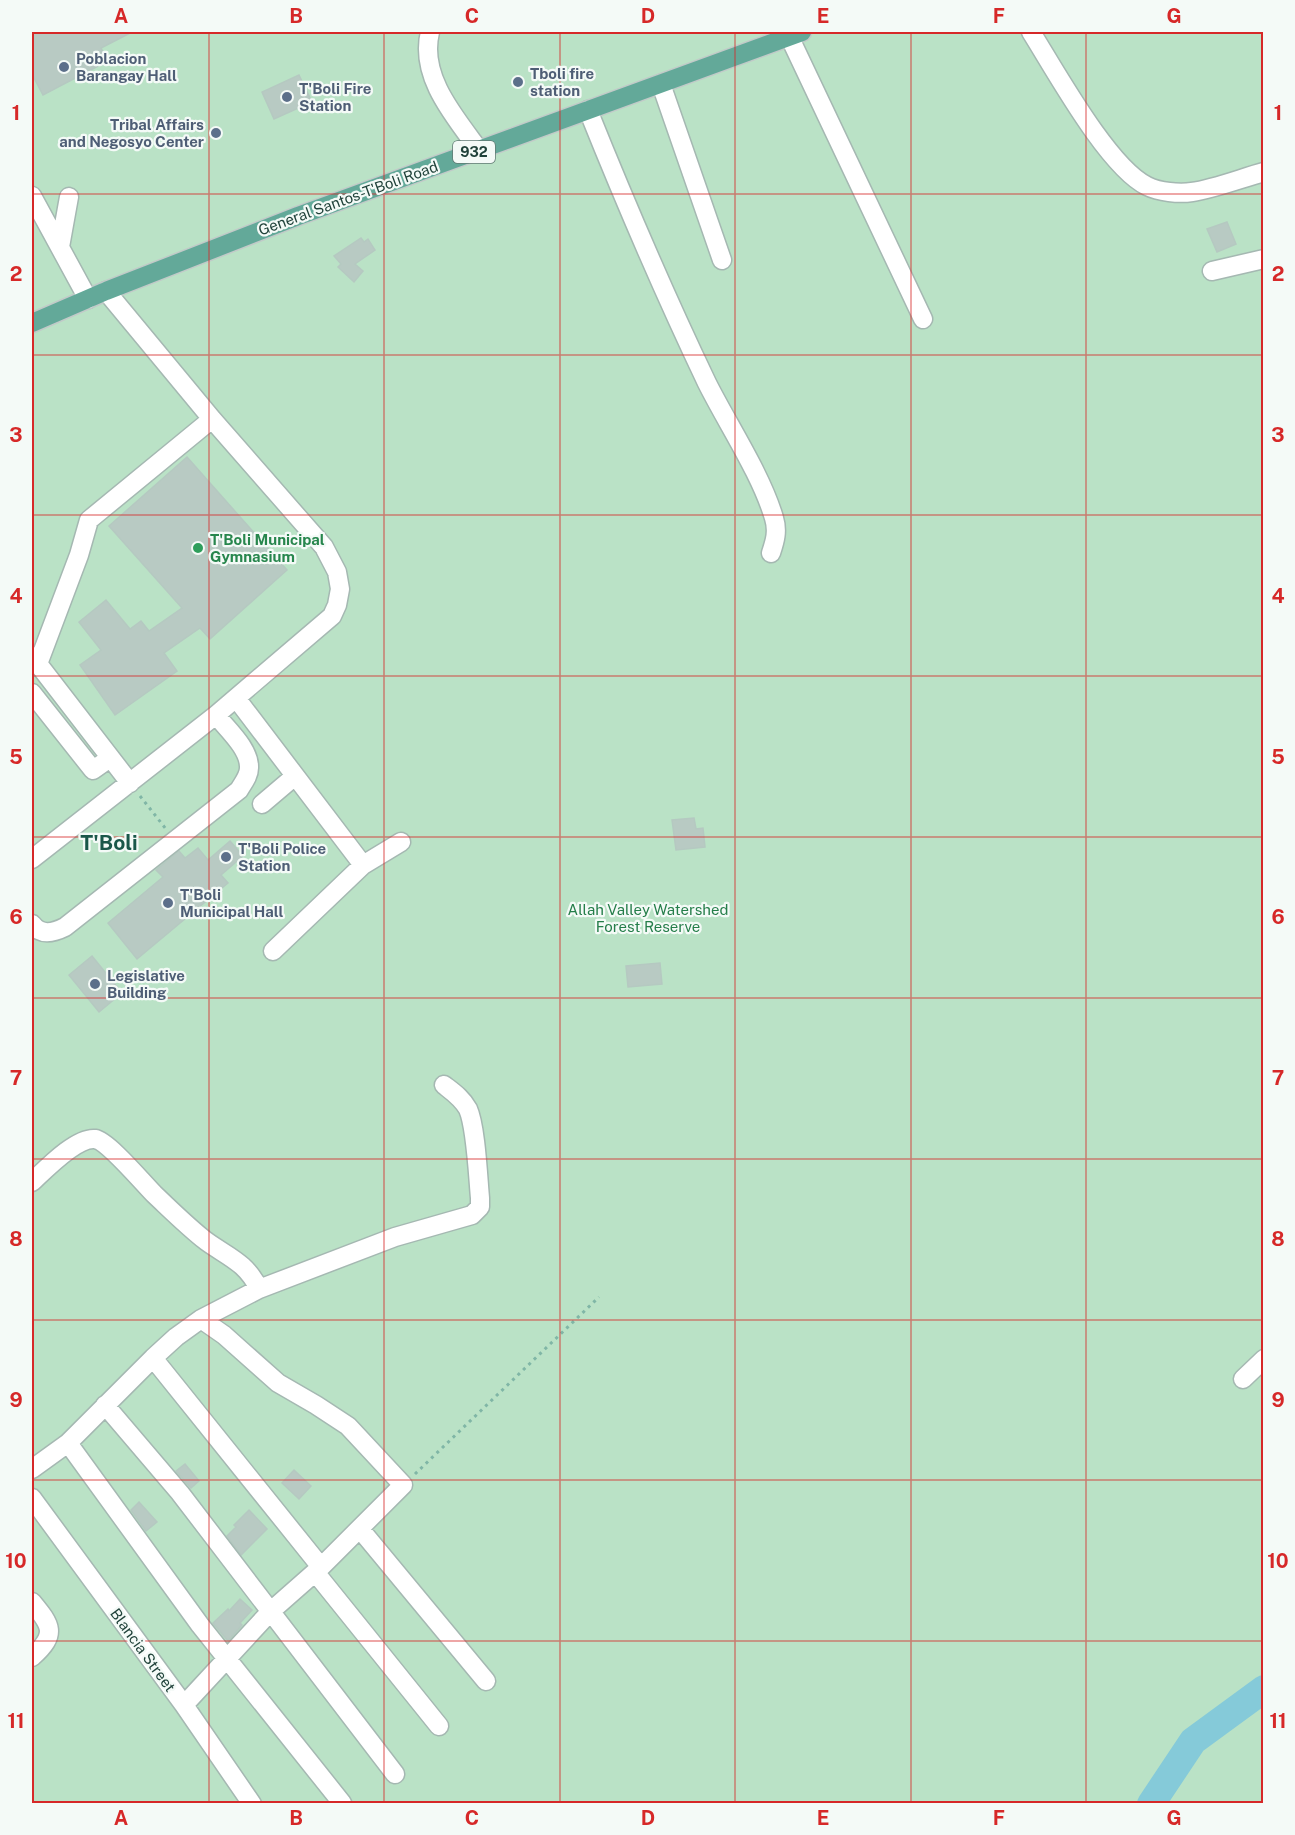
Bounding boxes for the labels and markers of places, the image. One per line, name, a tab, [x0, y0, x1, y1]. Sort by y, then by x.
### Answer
place label: Poblacion Barangay Hall	[76, 50, 177, 84]
marker: Poblacion Barangay Hall	[57, 60, 71, 74]
place label: Tboli fire station	[530, 65, 594, 99]
marker: Tboli fire station	[511, 75, 525, 89]
place label: T'Boli Fire Station	[299, 80, 371, 114]
marker: T'Boli Fire Station	[280, 90, 294, 104]
place label: Tribal Affairs and Negosyo Center	[59, 116, 204, 150]
marker: Tribal Affairs and Negosyo Center	[209, 126, 223, 140]
place label: T'Boli Municipal Gymnasium	[210, 531, 325, 565]
marker: T'Boli Municipal Gymnasium	[191, 541, 205, 555]
place label: T'Boli Police Station	[238, 840, 326, 874]
marker: T'Boli Police Station	[219, 850, 233, 864]
place label: T'Boli Municipal Hall	[180, 886, 283, 920]
marker: T'Boli Municipal Hall	[161, 896, 175, 910]
place label: Legislative Building	[107, 967, 185, 1001]
marker: Legislative Building	[88, 977, 102, 991]

